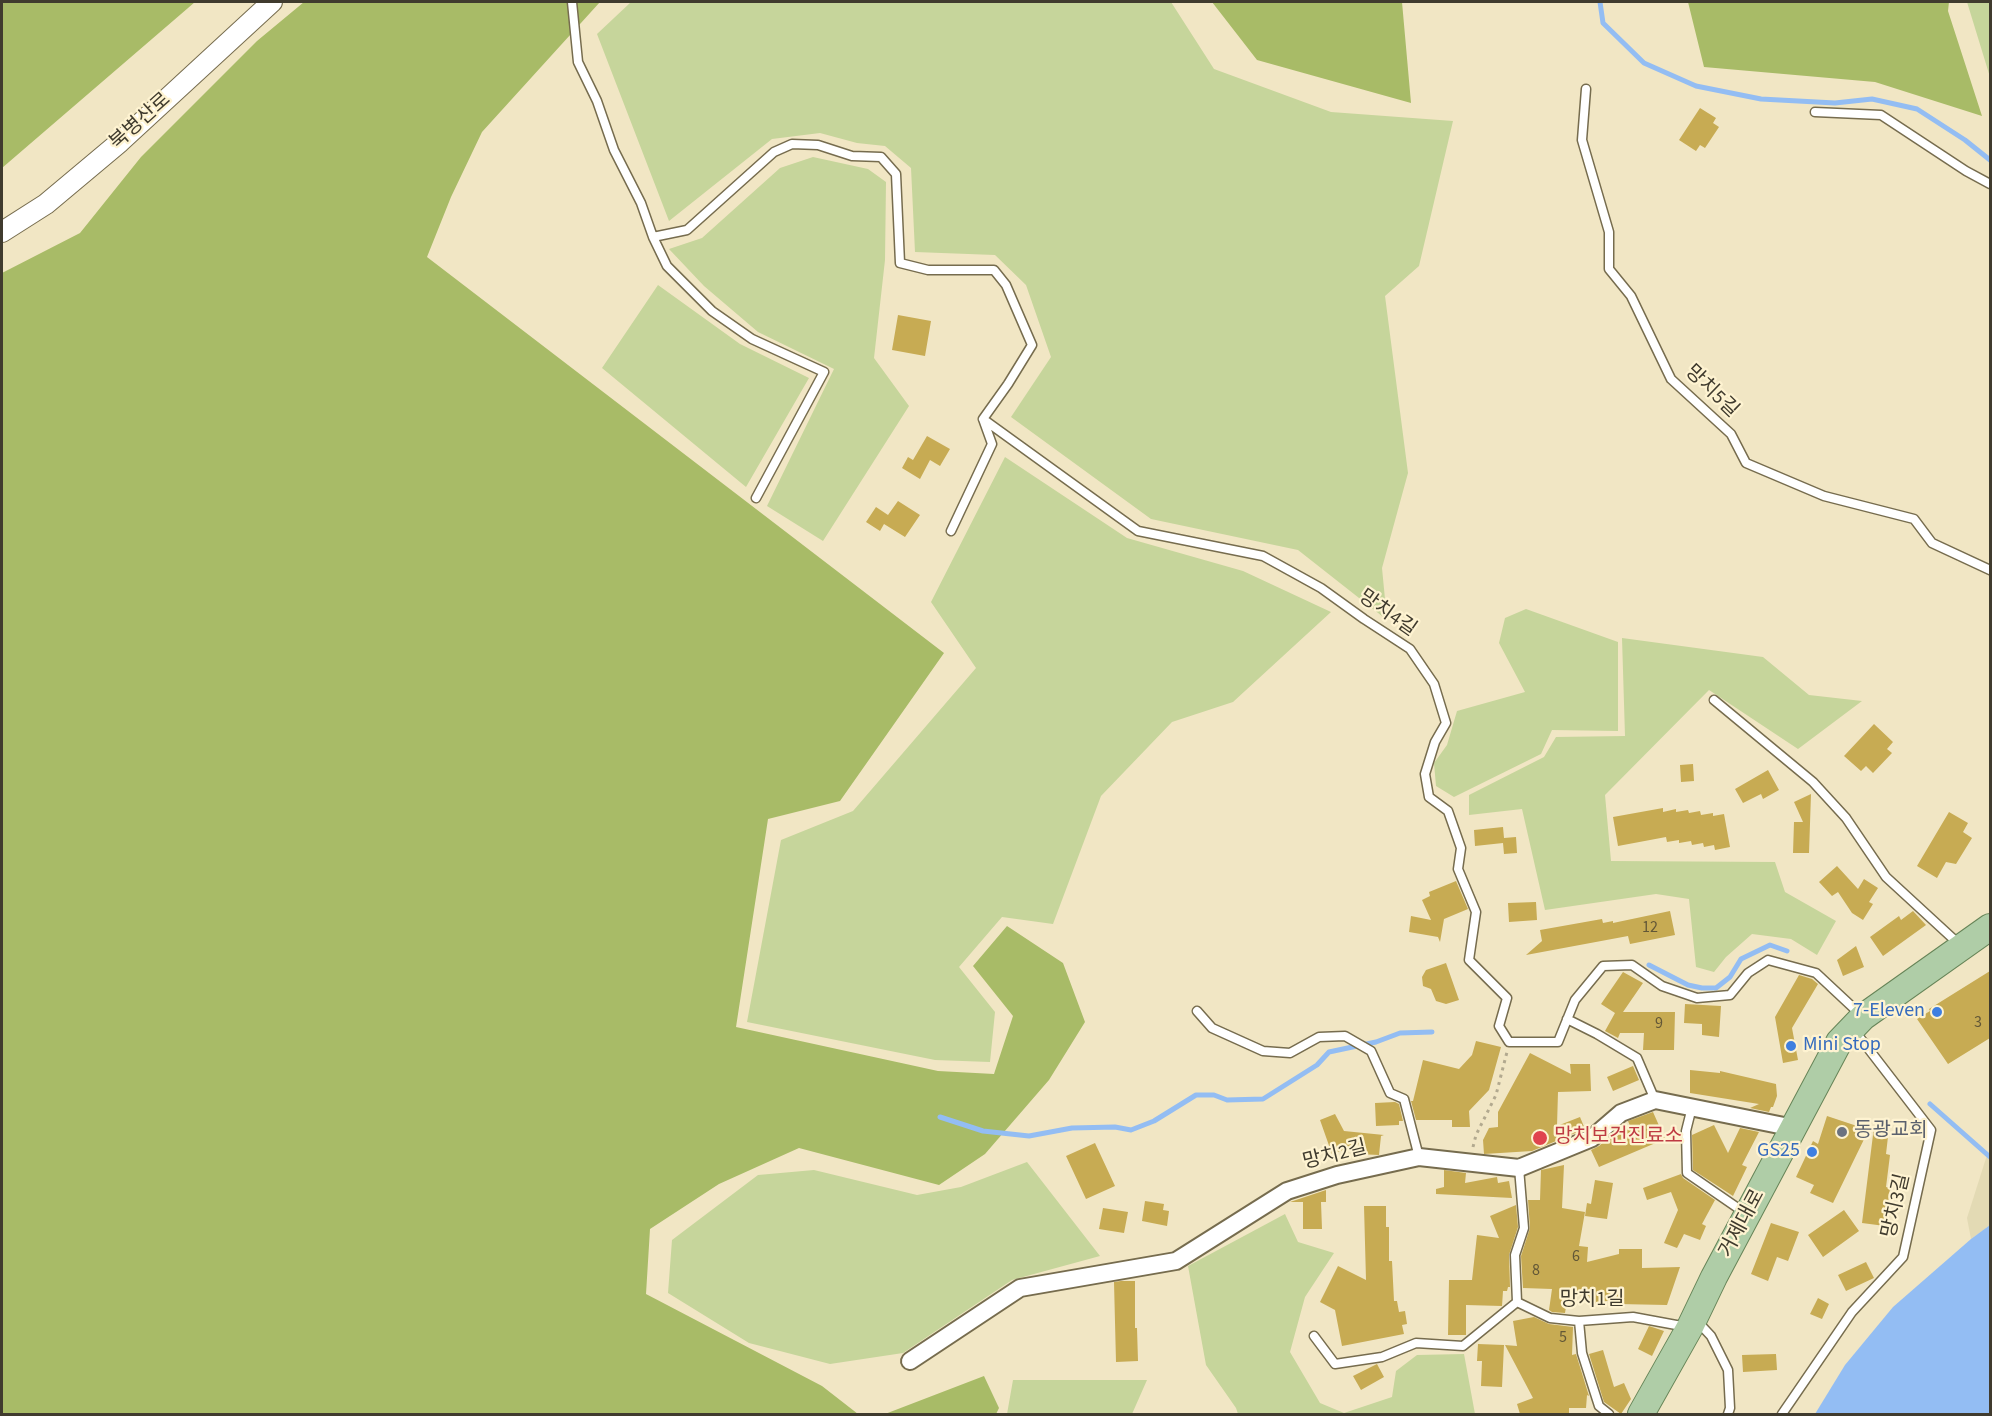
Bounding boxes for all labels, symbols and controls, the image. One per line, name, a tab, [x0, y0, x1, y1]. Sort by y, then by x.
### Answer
street label: 북병산로	[106, 88, 176, 156]
street label: 망치5길	[1679, 361, 1743, 423]
street label: 망치4길	[1353, 585, 1421, 643]
house number: 12	[1642, 918, 1658, 938]
place label: 7-Eleven	[1853, 1000, 1925, 1024]
marker: 7-Eleven	[1930, 1005, 1944, 1019]
house number: 3	[1974, 1013, 1982, 1033]
house number: 9	[1655, 1014, 1663, 1034]
place label: Mini Stop	[1803, 1034, 1881, 1058]
marker: Mini Stop	[1784, 1039, 1798, 1053]
place label: 동광교회	[1854, 1120, 1928, 1144]
marker: 동광교회	[1835, 1125, 1849, 1139]
place label: 망치보건진료소	[1554, 1126, 1683, 1150]
marker: 망치보건진료소	[1531, 1129, 1549, 1147]
street label: 망치2길	[1300, 1136, 1370, 1176]
place label: GS25	[1757, 1140, 1800, 1164]
marker: GS25	[1805, 1145, 1819, 1159]
street label: 망치3길	[1878, 1172, 1916, 1240]
street label: 거제대로	[1715, 1186, 1771, 1262]
house number: 6	[1572, 1247, 1580, 1267]
house number: 8	[1532, 1261, 1540, 1281]
street label: 망치1길	[1559, 1289, 1625, 1313]
house number: 5	[1559, 1328, 1567, 1348]

